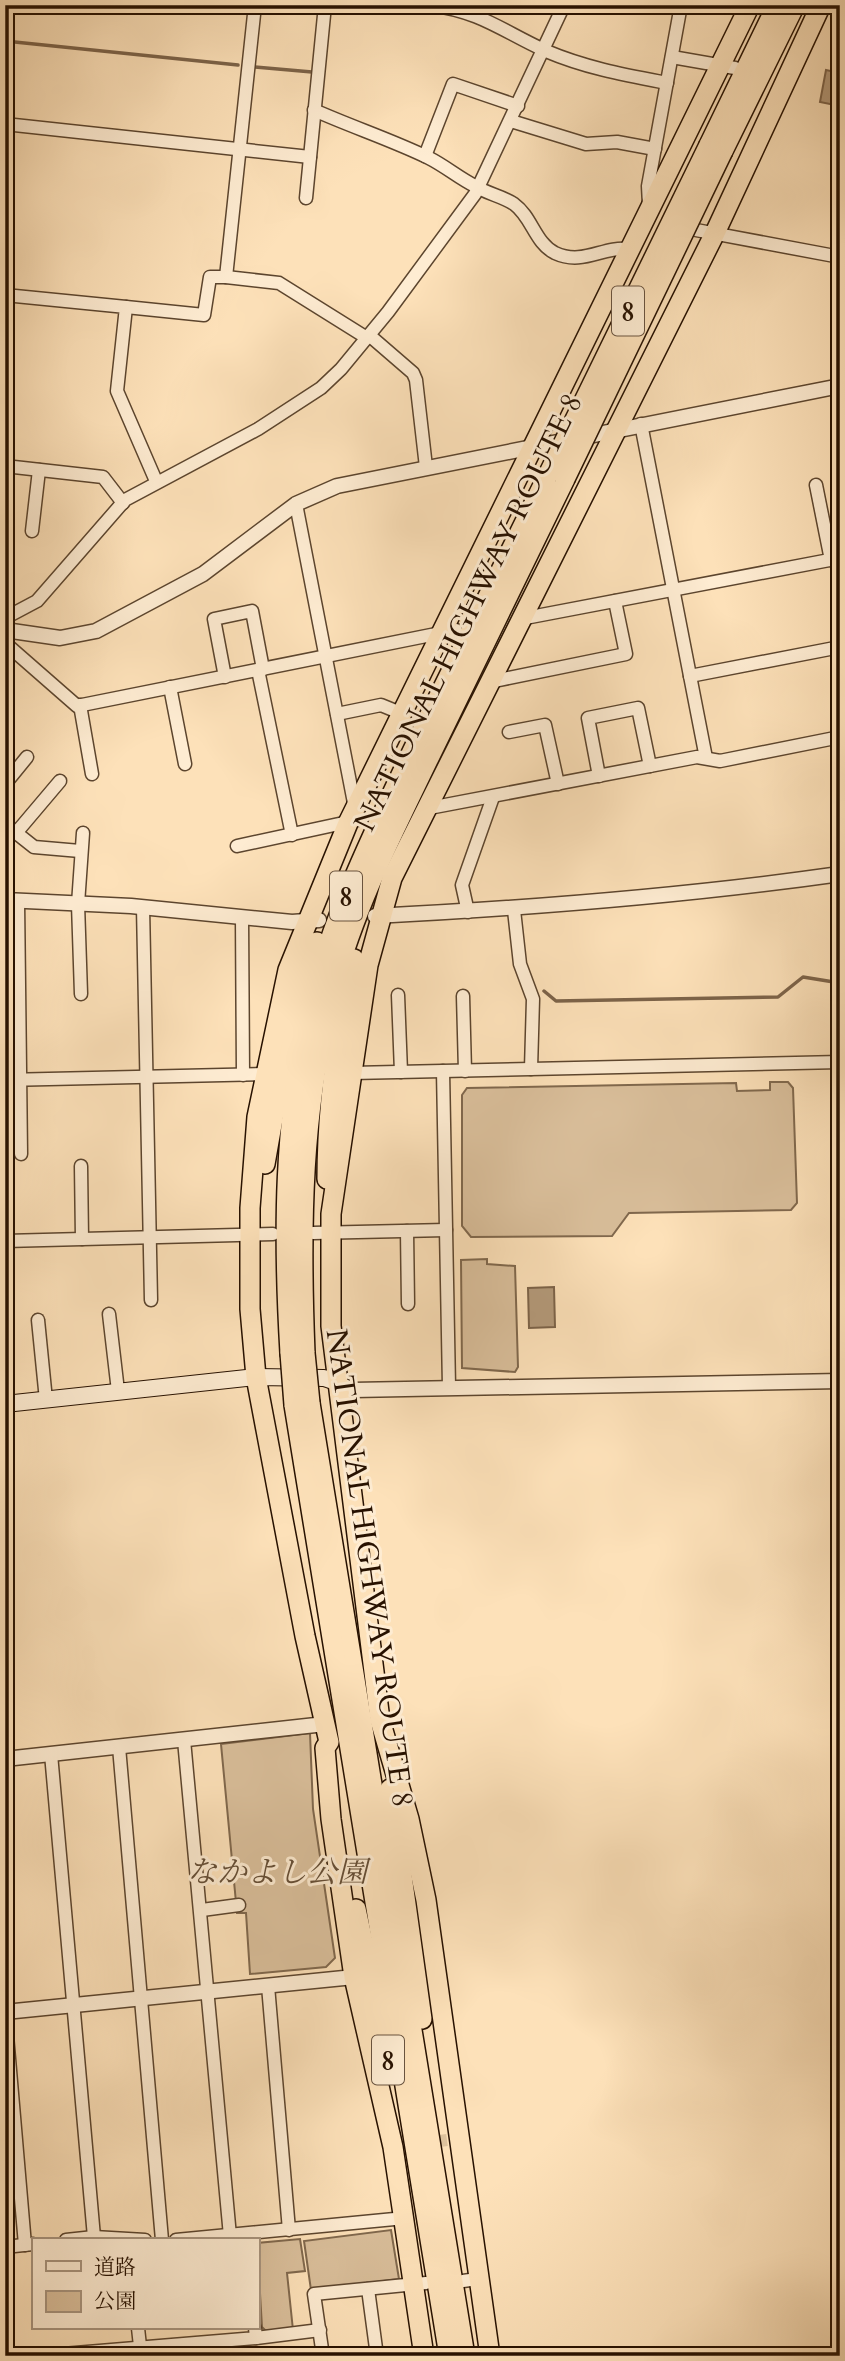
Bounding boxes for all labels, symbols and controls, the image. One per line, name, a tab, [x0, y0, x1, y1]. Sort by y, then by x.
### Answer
road number: 8	[612, 286, 644, 336]
street label: NATIONAL HIGHWAY ROUTE 8	[344, 386, 593, 838]
road number: 8	[330, 872, 362, 920]
street label: NATIONAL HIGHWAY ROUTE 8	[316, 1326, 423, 1810]
park label: なかよし公園	[187, 1852, 372, 1893]
road number: 8	[372, 2036, 404, 2084]
legend	[32, 2238, 259, 2330]
text: 道路	[94, 2253, 136, 2282]
text: 公園	[94, 2287, 136, 2316]

